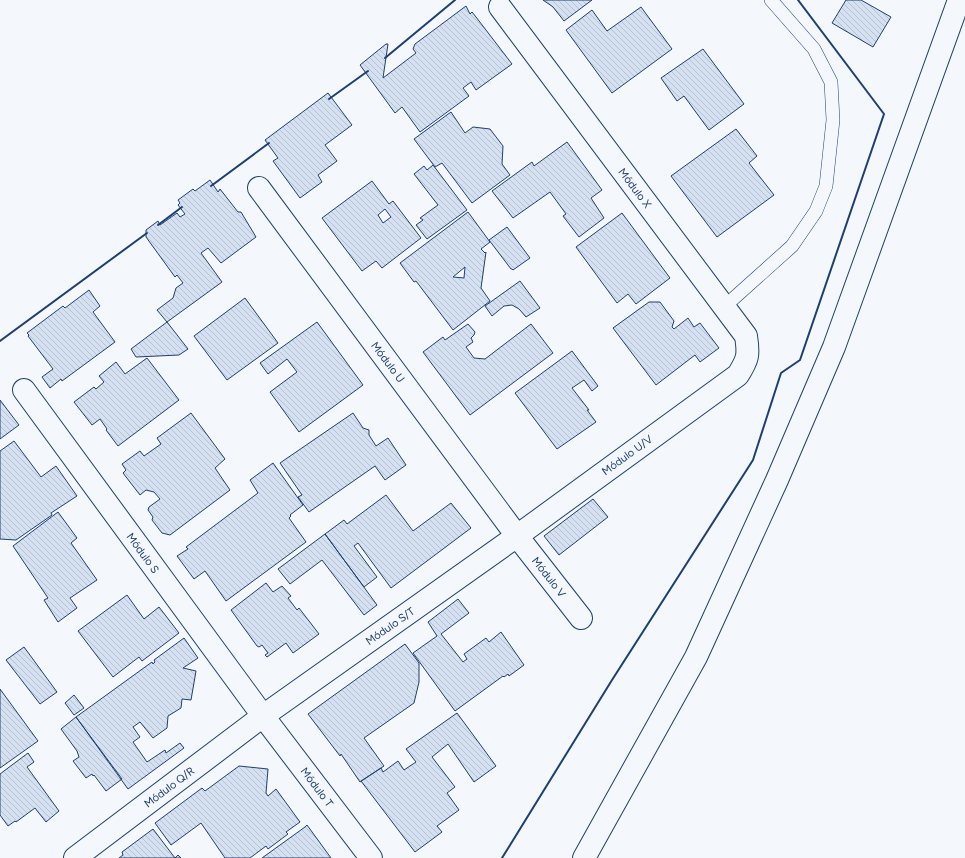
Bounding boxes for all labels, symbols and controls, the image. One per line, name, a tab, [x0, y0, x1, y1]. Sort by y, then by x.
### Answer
street label: Módulo X	[615, 166, 654, 211]
street label: Módulo U	[368, 339, 407, 385]
street label: Módulo U/V	[599, 432, 655, 478]
street label: Módulo S	[124, 531, 162, 576]
street label: Módulo V	[529, 555, 569, 600]
street label: Módulo S/T	[363, 605, 417, 648]
street label: Módulo Q/R	[142, 764, 197, 811]
street label: Módulo T	[298, 765, 336, 810]

